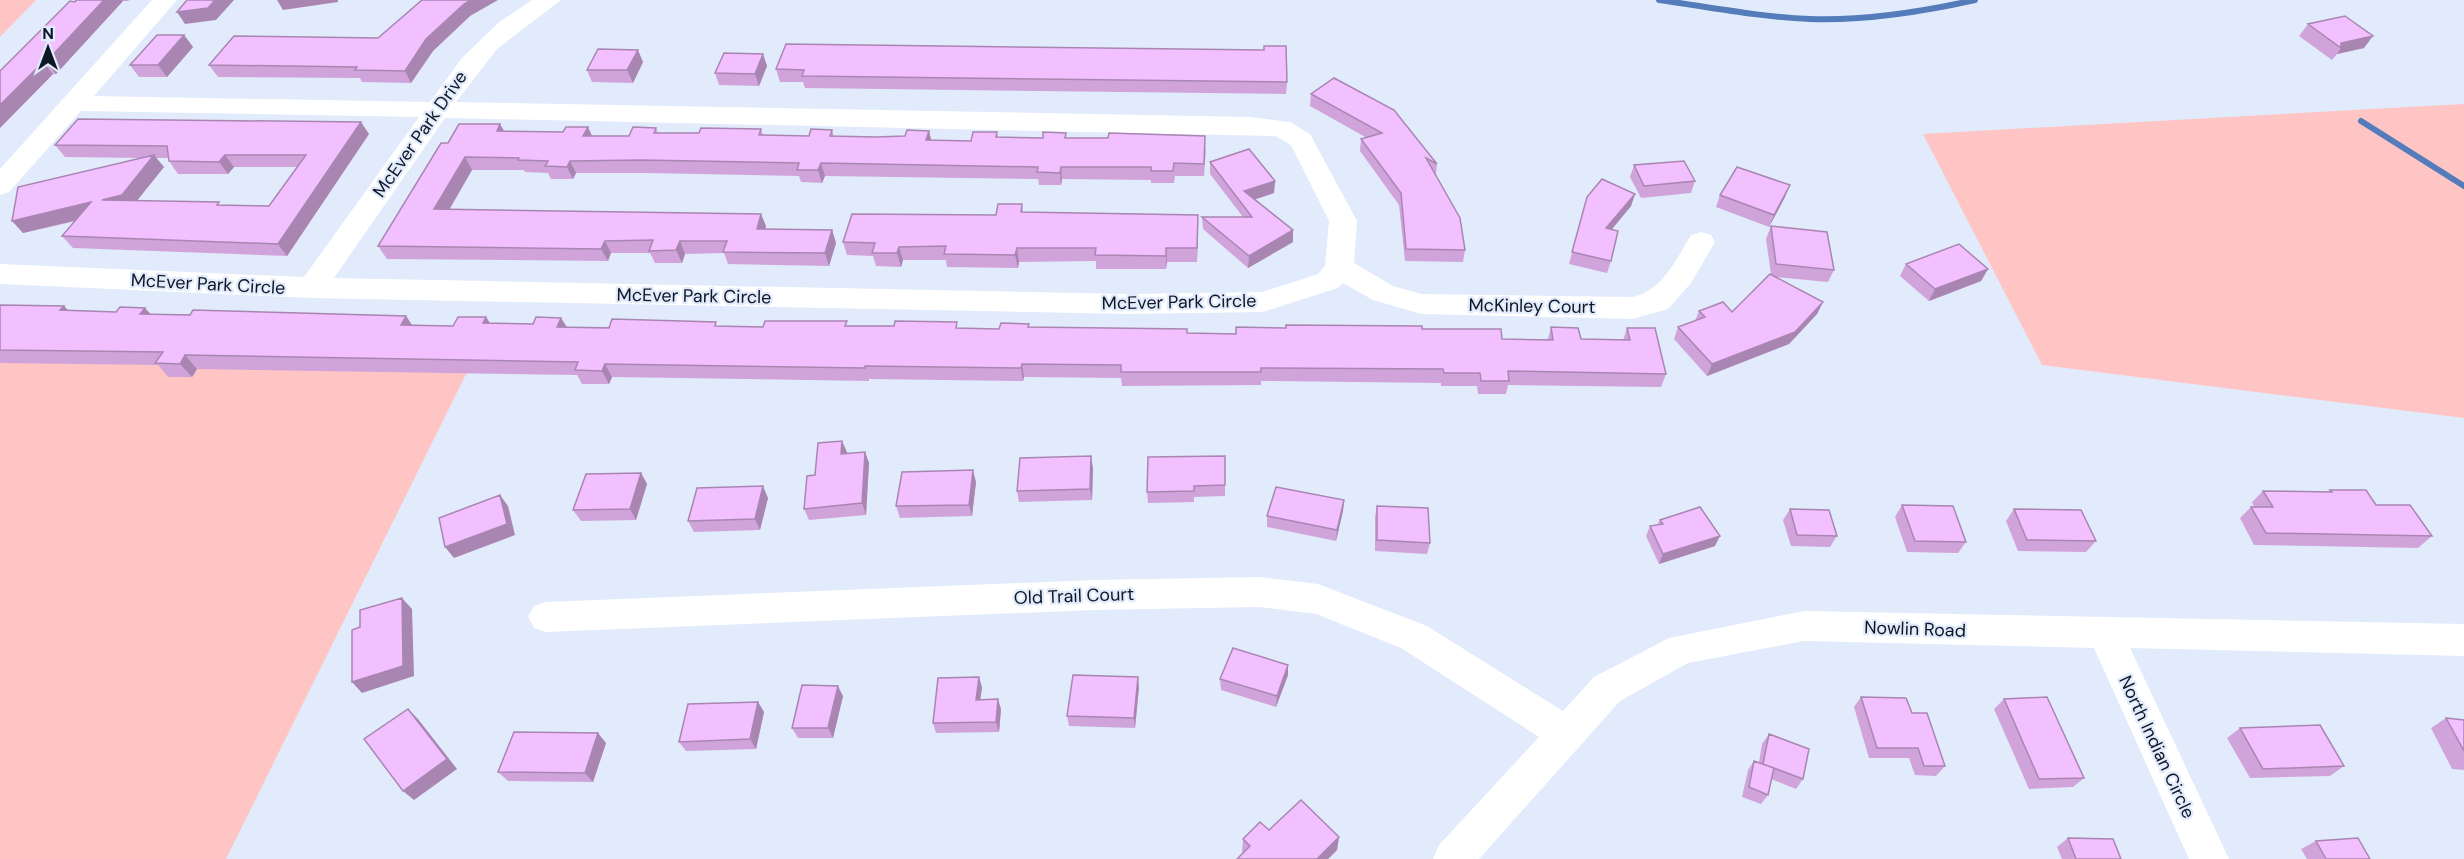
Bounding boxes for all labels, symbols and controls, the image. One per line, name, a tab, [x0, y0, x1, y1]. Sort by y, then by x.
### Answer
north arrow	[18, 18, 78, 78]
text: N	[42, 23, 54, 44]
street label: McEver Park Drive	[367, 66, 473, 202]
street label: McEver Park Circle	[130, 268, 286, 300]
street label: McEver Park Circle	[616, 283, 772, 309]
street label: McEver Park Circle	[1101, 289, 1257, 315]
street label: McKinley Court	[1468, 293, 1596, 319]
street label: Old Trail Court	[1013, 582, 1135, 610]
street label: Nowlin Road	[1864, 615, 1966, 643]
street label: North Indian Circle	[2113, 672, 2201, 822]

